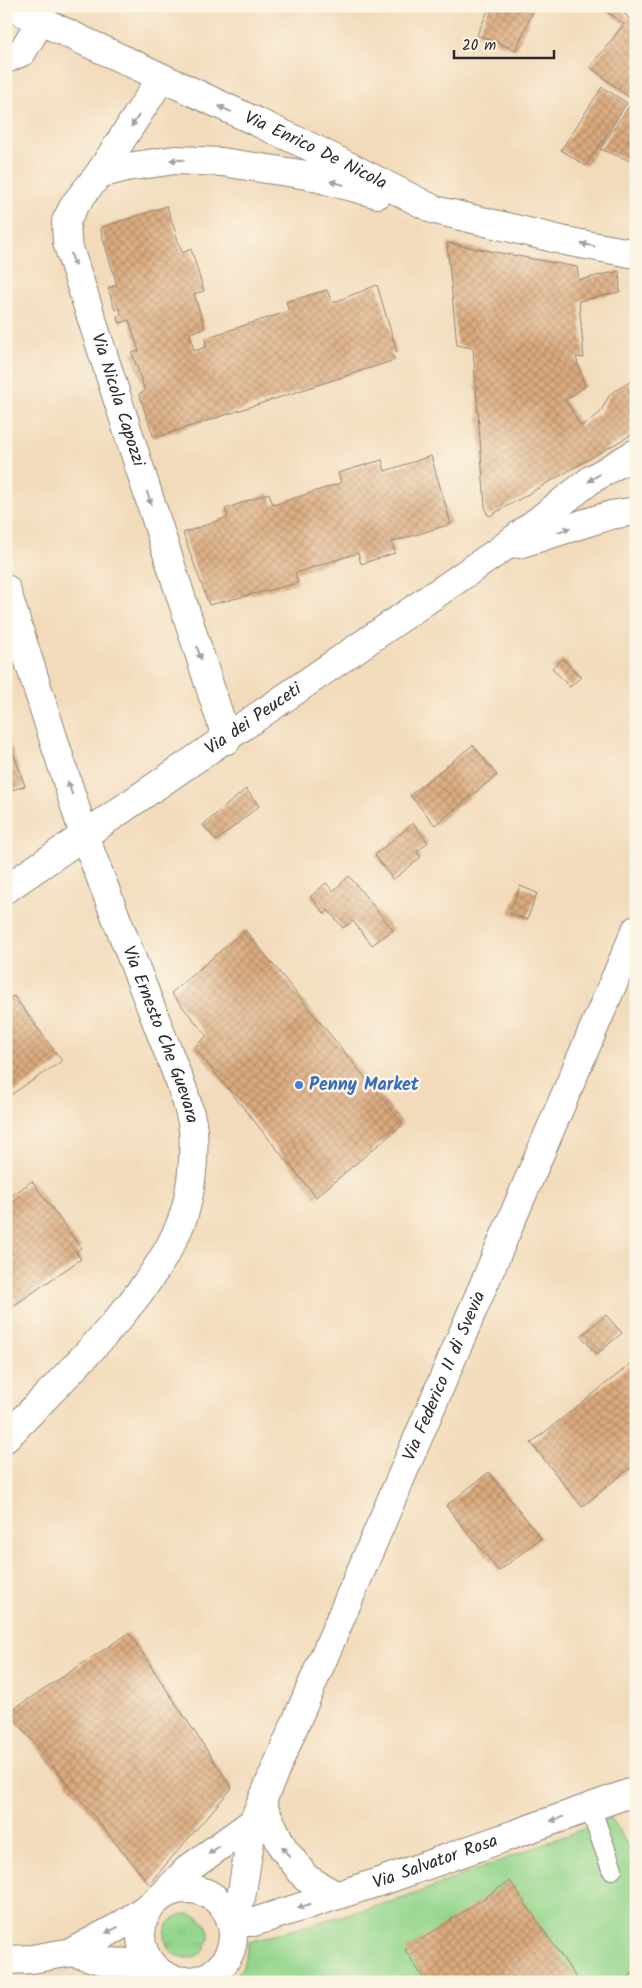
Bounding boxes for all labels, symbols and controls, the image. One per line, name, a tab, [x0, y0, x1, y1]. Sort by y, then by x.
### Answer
scale bar	[454, 28, 554, 60]
text: 20 m	[462, 34, 496, 58]
street label: Via Enrico De Nicola	[239, 103, 392, 198]
one-way arrow	[218, 105, 232, 113]
one-way arrow	[131, 114, 140, 127]
one-way arrow	[168, 157, 184, 165]
one-way arrow	[329, 179, 345, 187]
one-way arrow	[579, 241, 595, 249]
one-way arrow	[69, 253, 77, 268]
street label: Via Nicola Capozzi	[83, 330, 153, 471]
one-way arrow	[587, 473, 601, 483]
one-way arrow	[146, 491, 153, 506]
one-way arrow	[556, 526, 571, 533]
one-way arrow	[195, 646, 203, 661]
street label: Via dei Peuceti	[199, 675, 308, 763]
one-way arrow	[65, 781, 73, 796]
street label: Via Ernesto Che Guevara	[114, 942, 206, 1126]
place label: Penny Market	[309, 1071, 420, 1100]
marker: Penny Market	[293, 1079, 305, 1091]
street label: Via Federico II di Svevia	[395, 1287, 494, 1466]
one-way arrow	[549, 1815, 564, 1823]
street label: Via Salvator Rosa	[369, 1827, 502, 1898]
one-way arrow	[208, 1845, 221, 1856]
one-way arrow	[281, 1846, 292, 1859]
one-way arrow	[296, 1902, 311, 1910]
one-way arrow	[105, 1926, 120, 1934]

